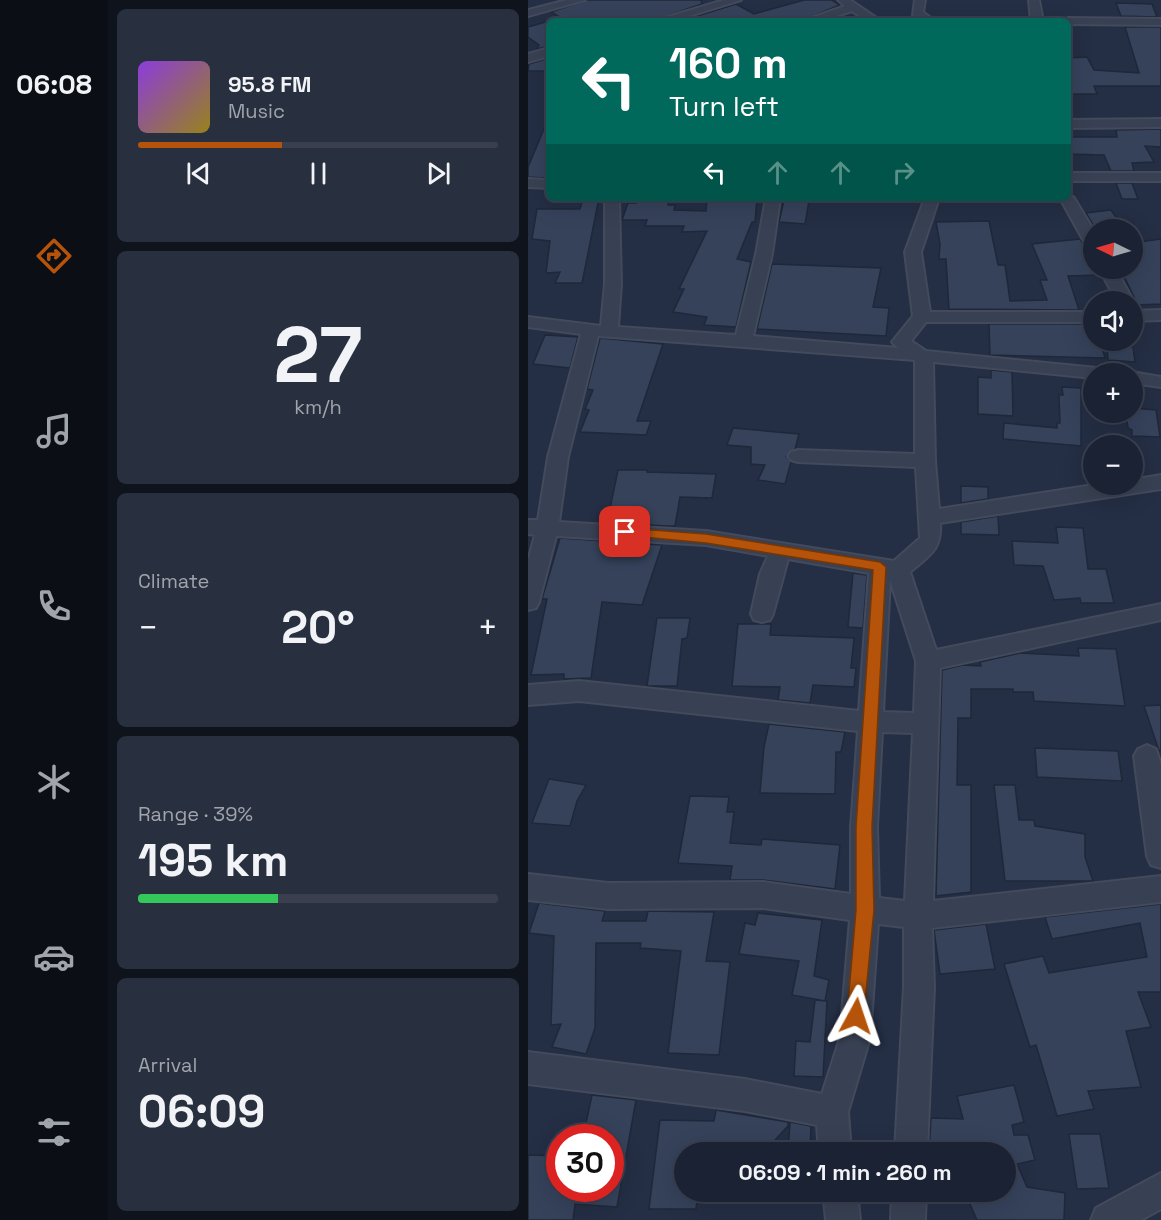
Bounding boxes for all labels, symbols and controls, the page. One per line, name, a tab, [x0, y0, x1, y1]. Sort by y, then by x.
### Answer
text: 160 m	[669, 37, 788, 90]
icon: left	[570, 42, 648, 120]
text: 06:08	[16, 67, 92, 102]
text: 95.8 FM	[228, 70, 311, 98]
text: Turn left	[669, 89, 779, 124]
text: Music	[228, 98, 285, 124]
icon: left	[698, 156, 731, 189]
icon: ahead	[761, 156, 794, 189]
icon: ahead	[824, 156, 857, 189]
icon: right	[887, 156, 920, 189]
icon: previous	[182, 157, 215, 190]
icon: pause	[302, 157, 335, 190]
icon: next	[422, 157, 455, 190]
north arrow	[1083, 219, 1143, 279]
map controls	[1083, 219, 1143, 495]
icon: directions	[33, 235, 75, 277]
button: sound	[1083, 291, 1143, 351]
text: 27	[274, 305, 362, 405]
button: +	[1083, 363, 1143, 423]
text: km/h	[294, 394, 342, 420]
icon: music	[33, 410, 75, 452]
button: −	[1083, 435, 1143, 495]
pin	[599, 506, 650, 557]
icon: arrive	[608, 515, 641, 548]
text: Climate	[138, 568, 209, 594]
icon: phone	[33, 585, 75, 627]
text: 20°	[281, 599, 355, 656]
text: −	[138, 607, 158, 649]
text: +	[478, 607, 498, 649]
icon: climate	[33, 761, 75, 803]
text: Range · 39%	[138, 801, 253, 827]
text: 195 km	[138, 832, 288, 889]
icon: car	[33, 936, 75, 978]
position arrow	[824, 984, 888, 1048]
text: Arrival	[138, 1052, 197, 1078]
text: 06:09	[138, 1083, 265, 1140]
icon: filters	[33, 1111, 75, 1153]
speed limit sign: 30	[546, 1124, 624, 1202]
text: 06:09 · 1 min · 260 m	[738, 1158, 952, 1186]

